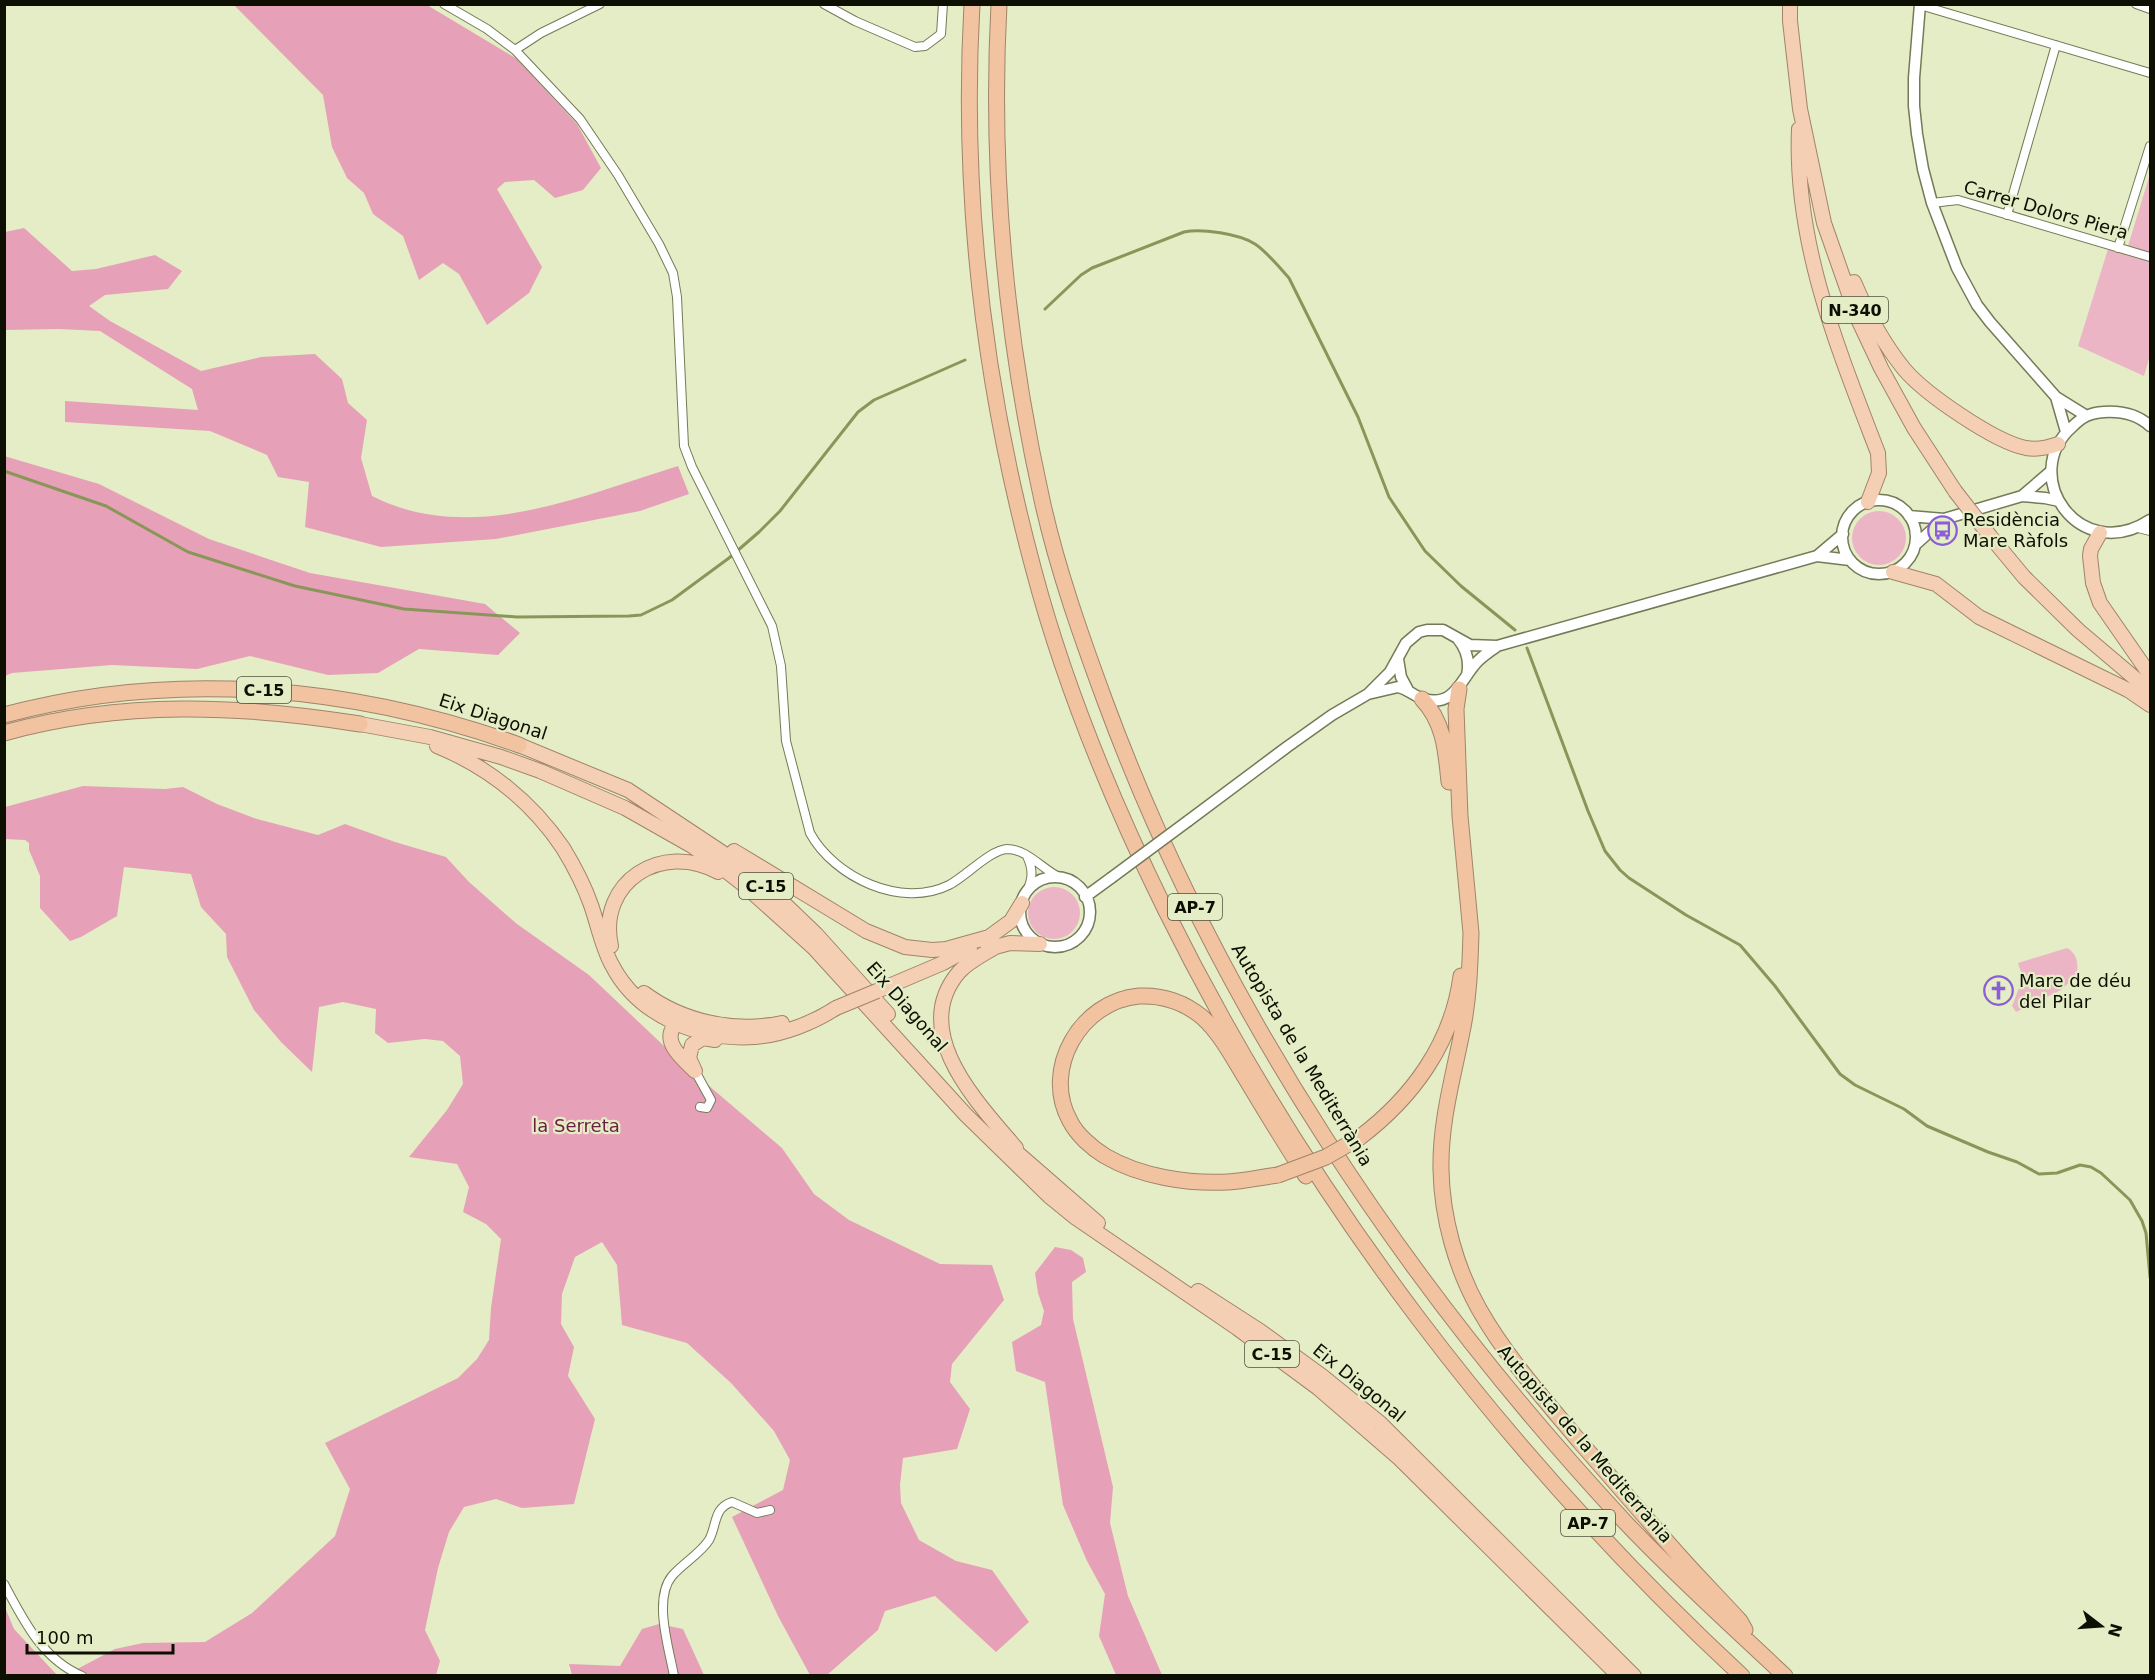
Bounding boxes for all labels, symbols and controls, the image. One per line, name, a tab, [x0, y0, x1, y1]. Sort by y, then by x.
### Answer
street label: Carrer Dolors Piera	[1961, 176, 2131, 243]
road number: N-340	[1822, 297, 1888, 323]
place label: Residència Mare Ràfols	[1963, 509, 2068, 551]
bus stop icon: Residència Mare Ràfols	[1926, 514, 1958, 546]
road number: C-15	[237, 677, 291, 703]
street label: Eix Diagonal	[436, 689, 550, 744]
road number: C-15	[739, 873, 793, 899]
road number: AP-7	[1168, 894, 1222, 920]
street label: Autopista de la Mediterrània	[1228, 940, 1377, 1170]
street label: Eix Diagonal	[863, 957, 952, 1056]
place label: Mare de déu del Pilar	[2019, 970, 2132, 1012]
church icon: Mare de déu del Pilar	[1982, 975, 2014, 1007]
park label: la Serreta	[532, 1115, 620, 1136]
street label: Eix Diagonal	[1309, 1339, 1410, 1426]
street label: Autopista de la Mediterrània	[1494, 1340, 1677, 1547]
road number: C-15	[1245, 1341, 1299, 1367]
road number: AP-7	[1561, 1510, 1615, 1536]
north arrow	[2071, 1596, 2131, 1656]
scale bar	[27, 1617, 172, 1655]
text: N	[2104, 1621, 2126, 1639]
text: 100 m	[36, 1627, 94, 1648]

